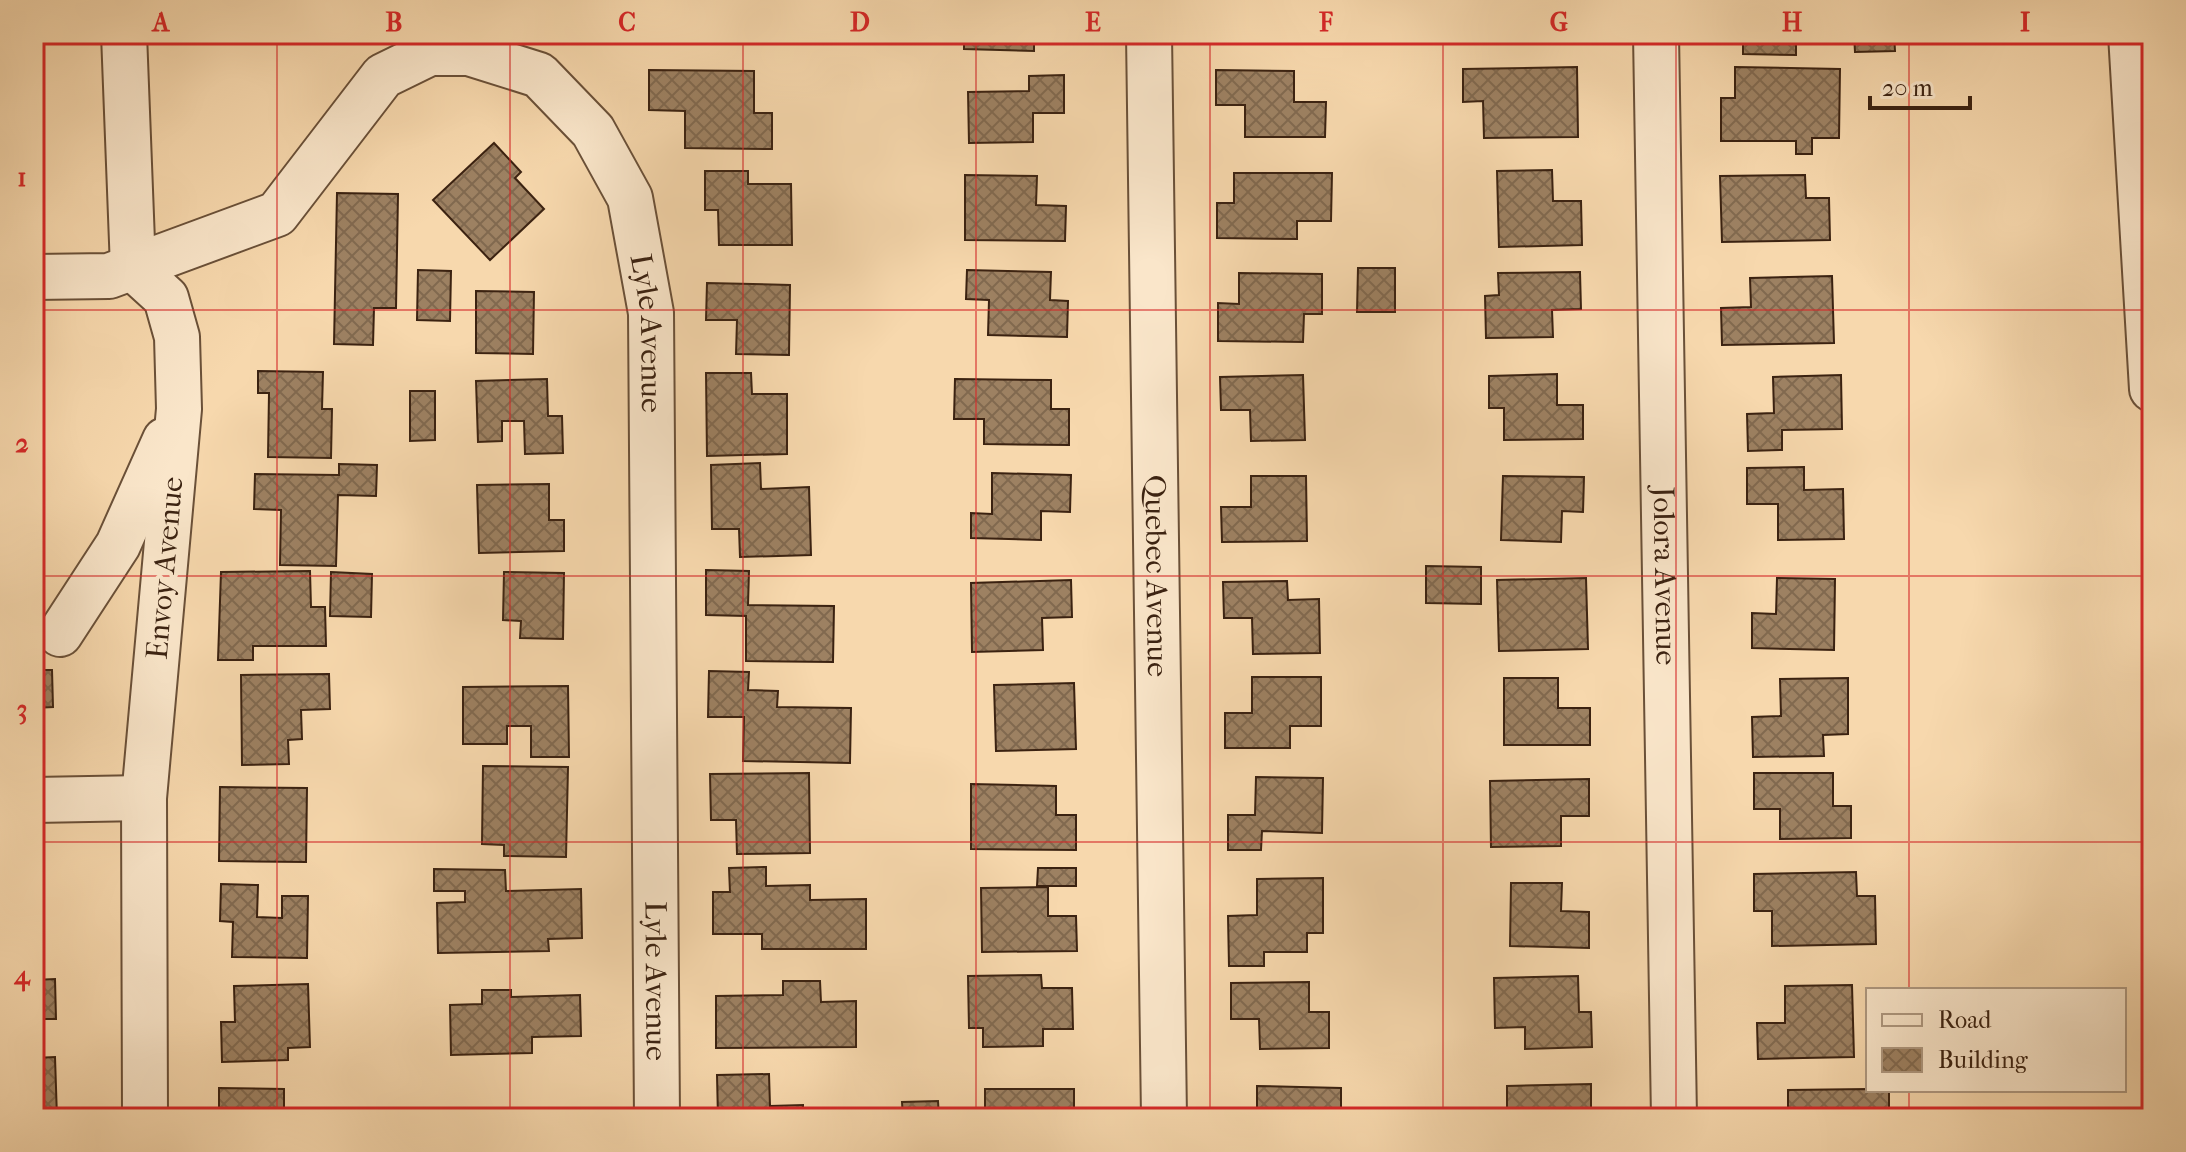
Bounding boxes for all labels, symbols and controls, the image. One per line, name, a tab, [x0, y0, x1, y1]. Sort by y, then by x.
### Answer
text: A	[151, 7, 171, 38]
text: B	[386, 7, 403, 38]
text: C	[618, 7, 636, 38]
text: D	[850, 7, 870, 38]
text: E	[1085, 7, 1101, 38]
text: F	[1318, 7, 1333, 38]
text: G	[1550, 7, 1568, 38]
text: H	[1782, 7, 1803, 38]
text: I	[2020, 7, 2030, 38]
scale bar	[1870, 60, 1970, 110]
text: 20 m	[1882, 74, 1933, 102]
text: 1	[17, 162, 27, 193]
street label: Lyle Avenue	[623, 251, 669, 413]
text: 2	[15, 428, 29, 459]
street label: Envoy Avenue	[140, 475, 190, 661]
street label: Quebec Avenue	[1138, 475, 1175, 677]
street label: Jolora Avenue	[1646, 484, 1684, 666]
text: 3	[17, 694, 27, 725]
street label: Lyle Avenue	[638, 901, 674, 1061]
text: 4	[13, 960, 31, 992]
legend	[1866, 988, 2126, 1092]
text: Road	[1938, 1006, 1992, 1034]
text: Building	[1938, 1046, 2029, 1074]

